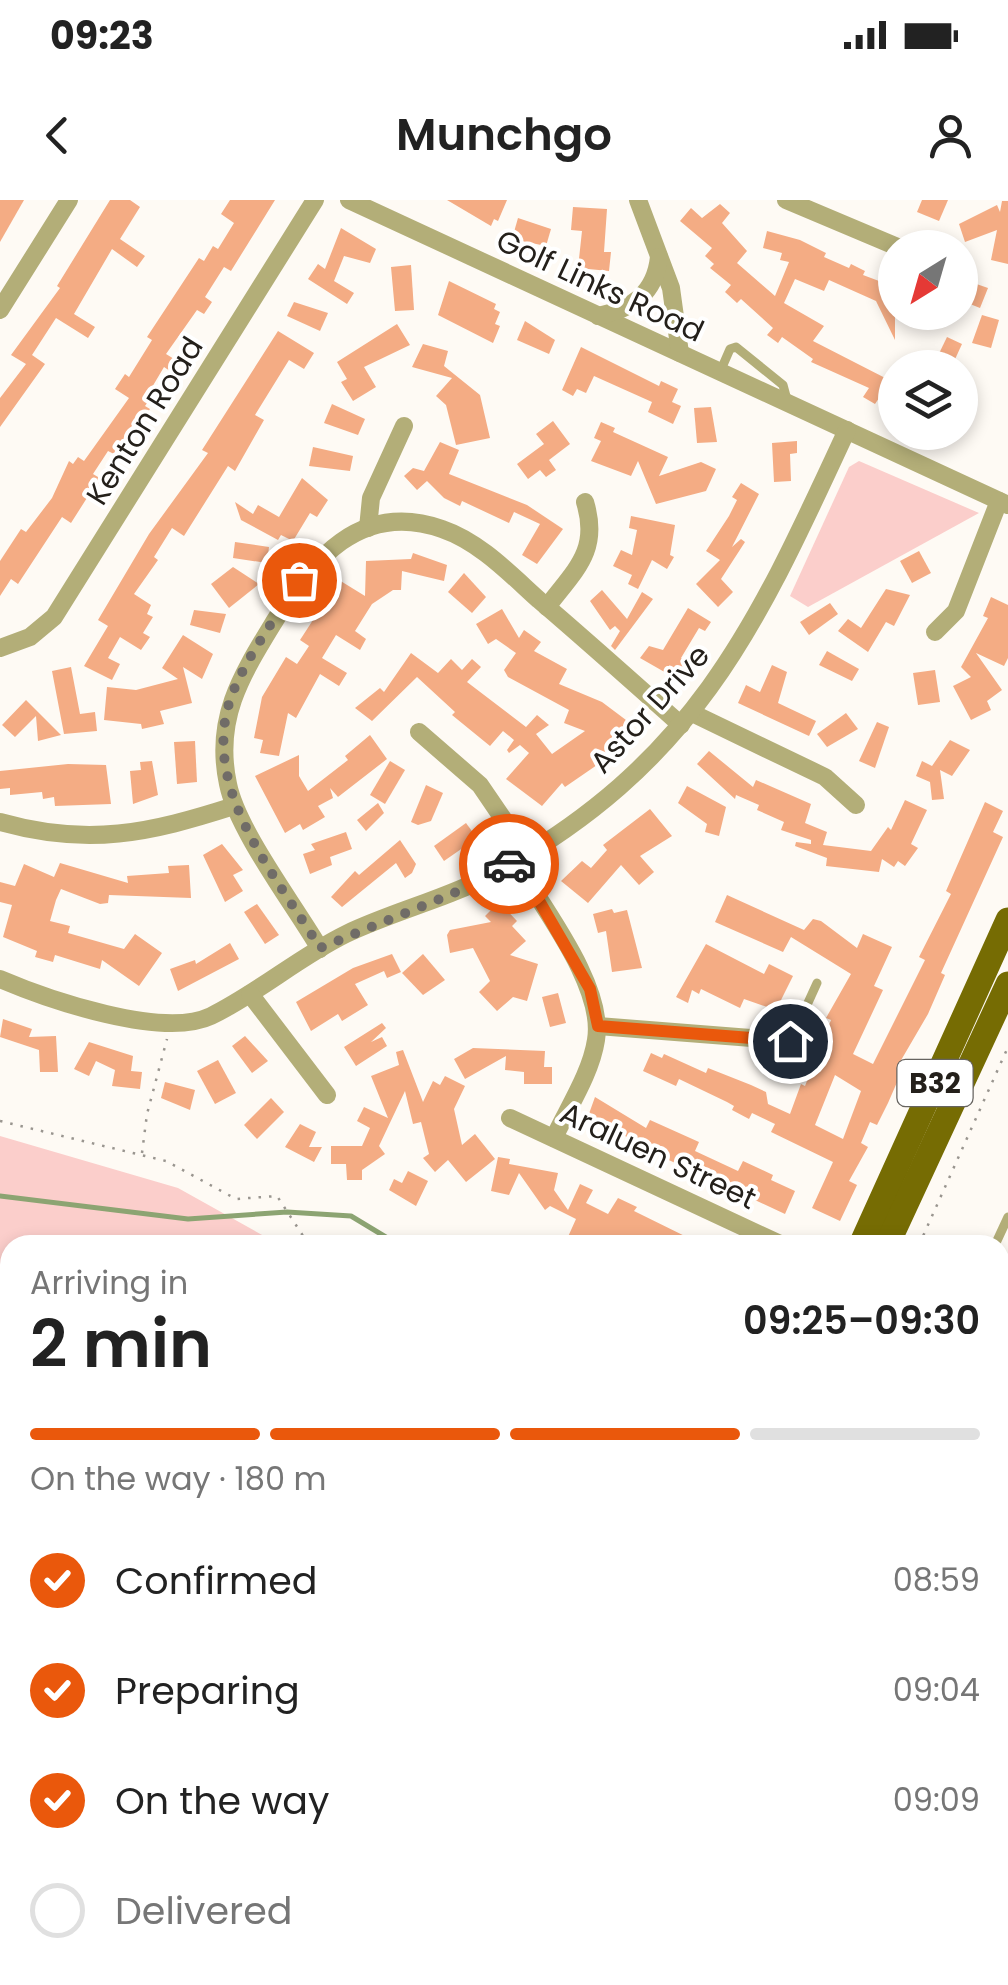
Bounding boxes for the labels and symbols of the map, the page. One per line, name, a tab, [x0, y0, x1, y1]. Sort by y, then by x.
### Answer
street label: Golf Links Road	[489, 219, 711, 352]
north arrow	[878, 230, 978, 330]
street label: Kenton Road	[76, 328, 213, 513]
pin	[257, 538, 342, 623]
street label: Astor Drive	[580, 635, 719, 783]
courier	[459, 814, 559, 914]
pin	[748, 999, 833, 1084]
road number: B32	[898, 1060, 972, 1106]
street label: Araluen Street	[553, 1091, 763, 1220]

